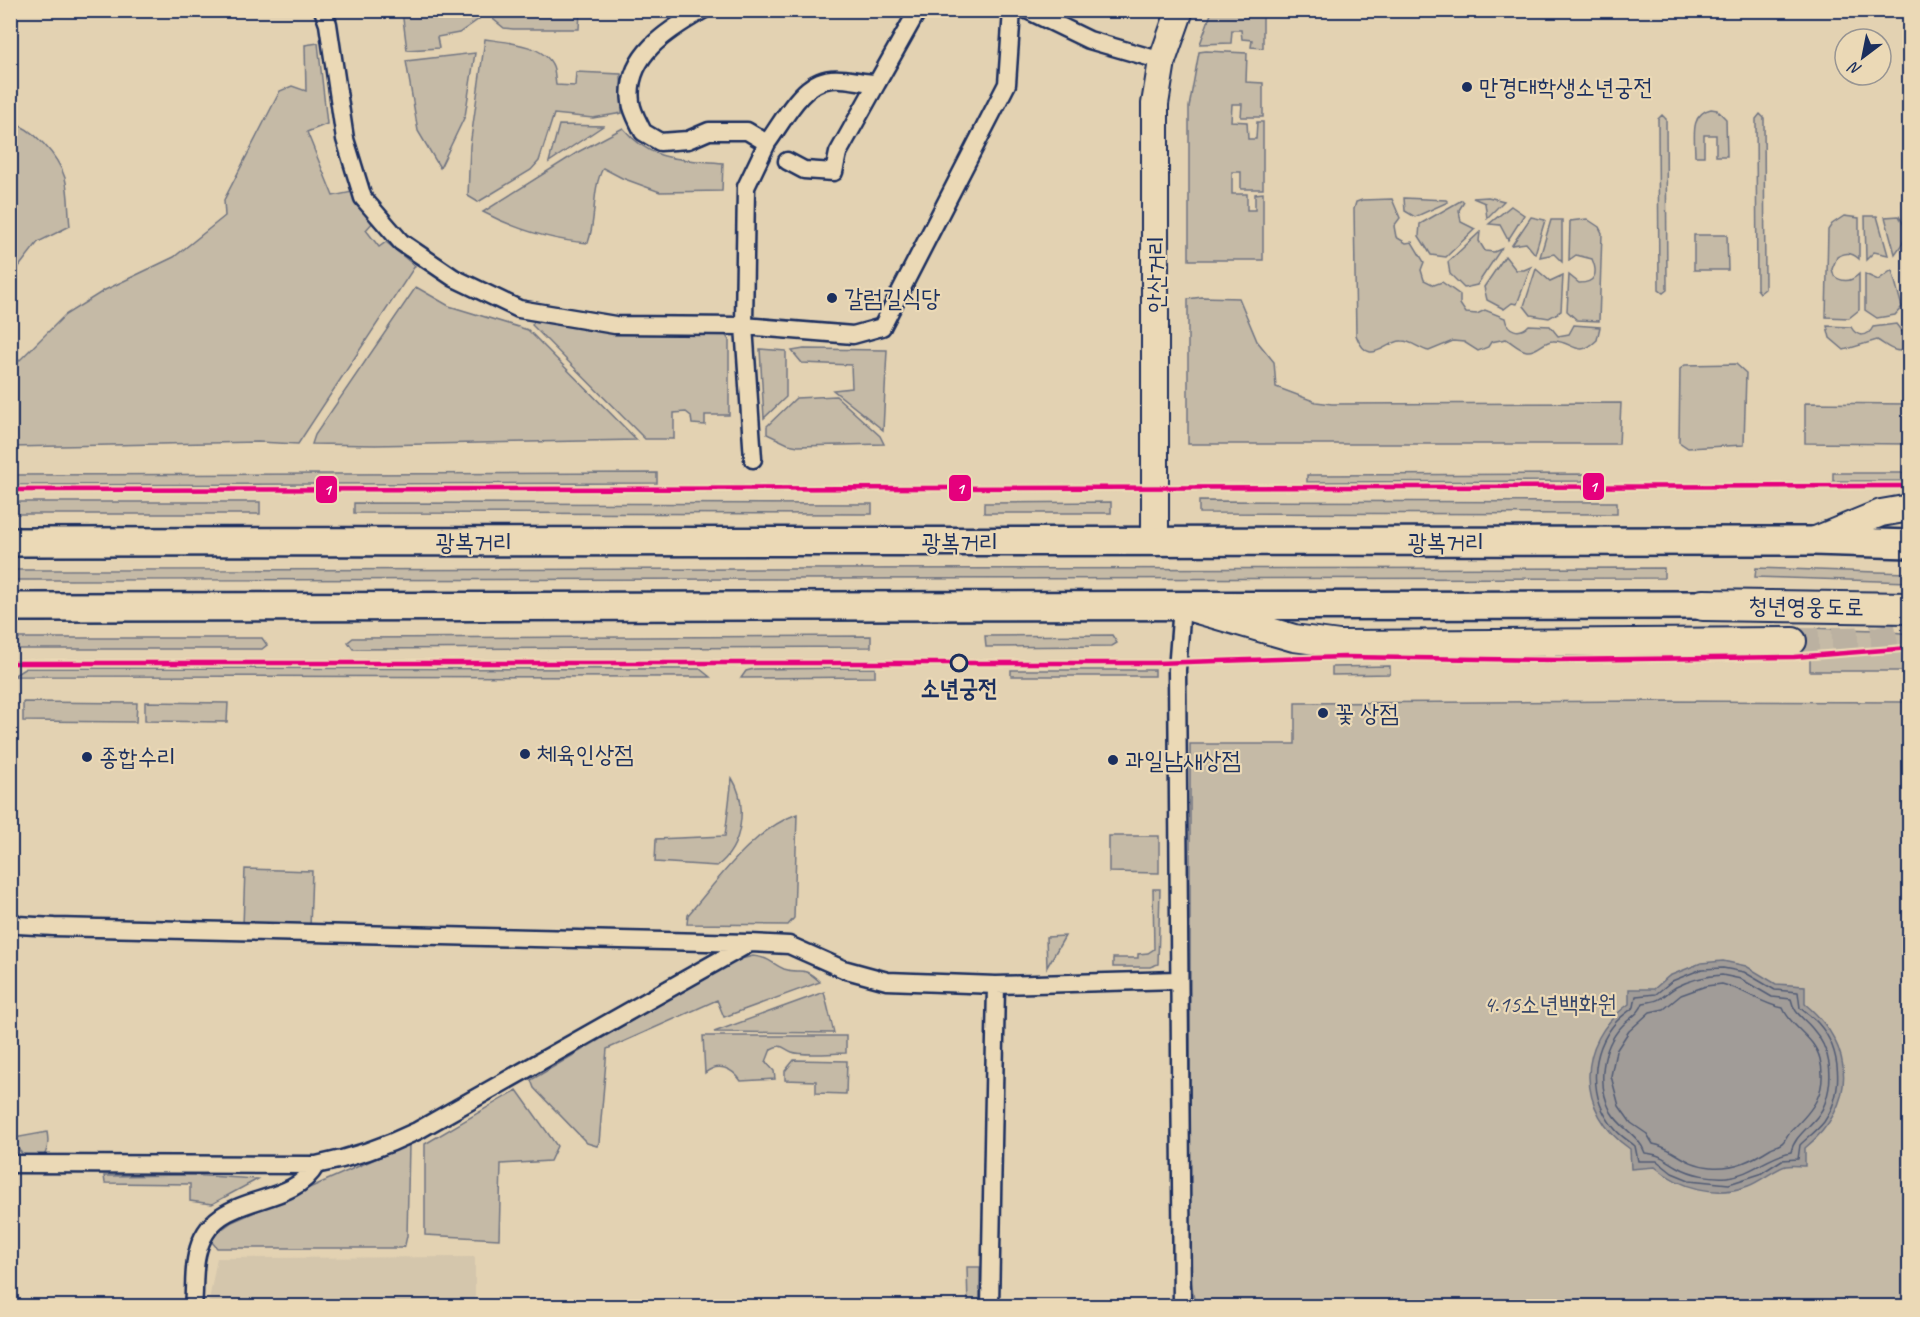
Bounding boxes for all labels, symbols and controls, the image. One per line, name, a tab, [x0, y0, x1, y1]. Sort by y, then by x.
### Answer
north arrow	[1833, 27, 1893, 87]
text: N	[1843, 56, 1865, 80]
place label: 만경대학생소년궁전	[1479, 72, 1653, 102]
marker: 만경대학생소년궁전	[1460, 80, 1474, 94]
street label: 안산거리	[1141, 235, 1171, 313]
place label: 갈럼길식당	[844, 283, 941, 313]
marker: 갈럼길식당	[825, 291, 839, 305]
line badge: 1	[1582, 472, 1605, 501]
line badge: 1	[948, 474, 972, 502]
line badge: 1	[315, 475, 338, 504]
text: 1	[1589, 477, 1598, 497]
text: 1	[956, 479, 965, 499]
text: 1	[323, 480, 332, 500]
street label: 광복거리	[435, 527, 513, 557]
street label: 광복거리	[921, 527, 999, 557]
street label: 광복거리	[1407, 527, 1485, 557]
street label: 청년영웅도로	[1748, 590, 1864, 622]
marker: 소년궁전	[950, 654, 968, 672]
place label: 소년궁전	[920, 673, 998, 703]
place label: 꽃 상점	[1335, 698, 1399, 728]
marker: 꽃 상점	[1316, 706, 1330, 720]
place label: 체육인상점	[537, 739, 634, 769]
place label: 종합수리	[99, 742, 176, 772]
place label: 과일남새상점	[1125, 745, 1241, 775]
marker: 체육인상점	[518, 747, 532, 761]
marker: 종합수리	[80, 750, 94, 764]
marker: 과일남새상점	[1106, 753, 1120, 767]
park label: 4.15소년백화원	[1483, 989, 1617, 1019]

